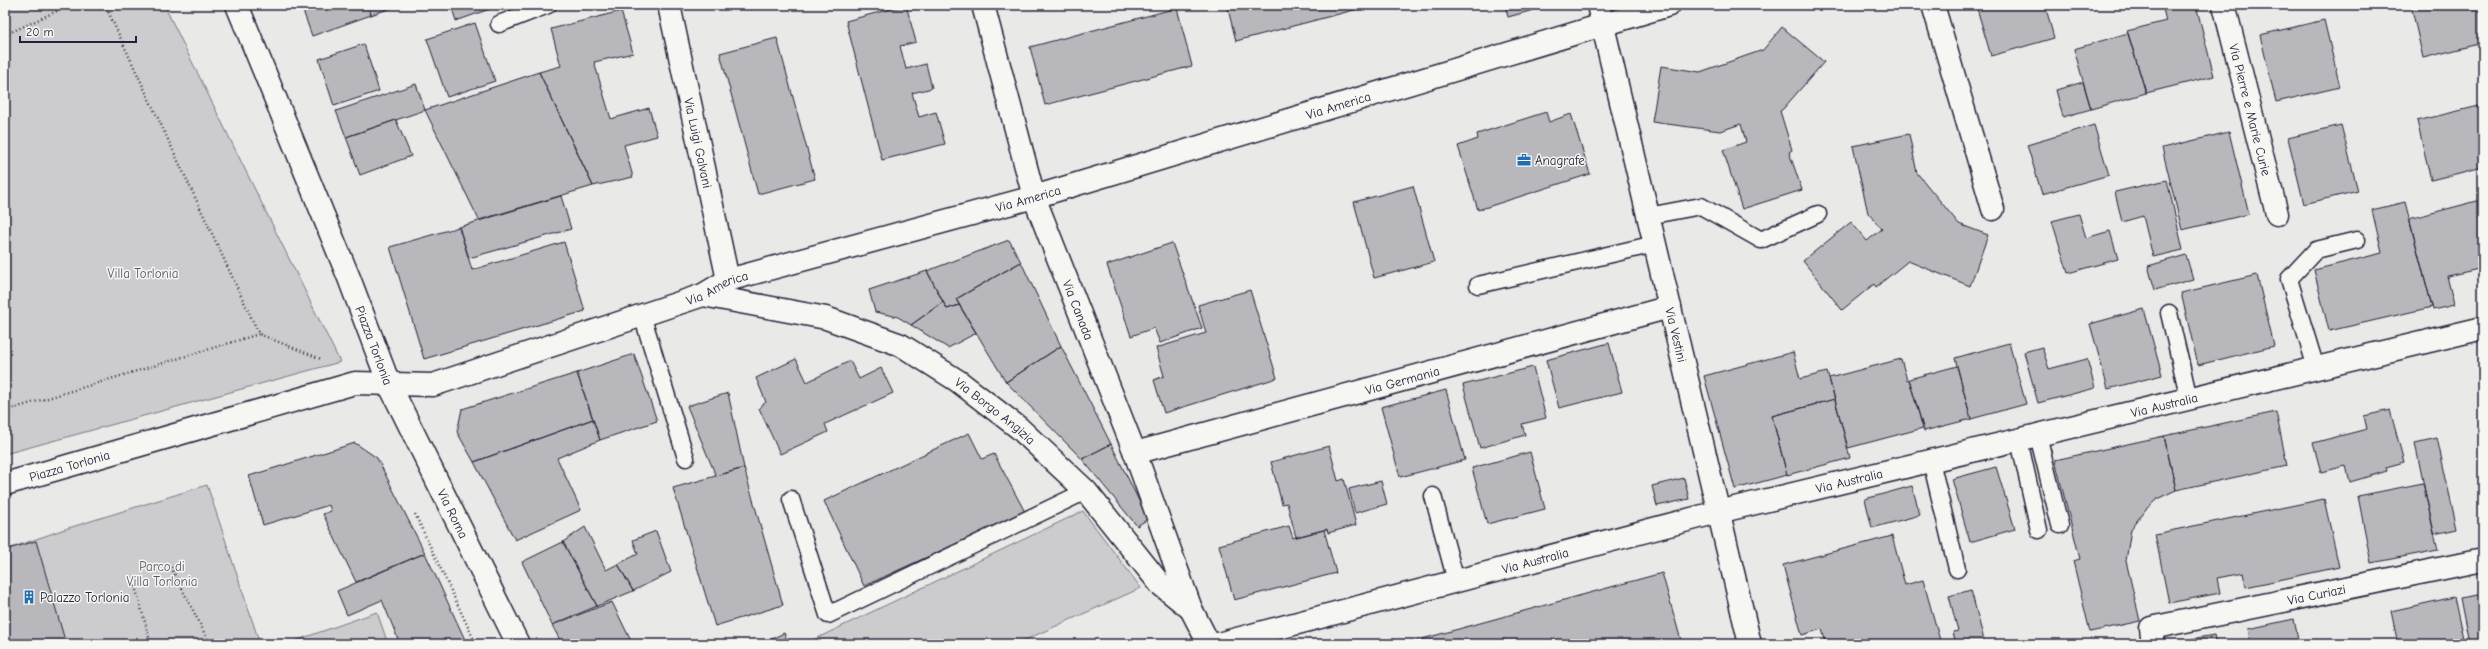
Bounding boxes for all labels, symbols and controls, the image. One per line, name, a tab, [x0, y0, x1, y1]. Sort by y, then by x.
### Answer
scale bar	[20, 18, 136, 44]
text: 20 m	[26, 25, 54, 39]
street label: Via Pierre e Marie Curie	[2226, 42, 2274, 178]
street label: Via America	[1304, 89, 1373, 122]
street label: Via Luigi Galvani	[681, 96, 715, 190]
office icon: Anagrafe	[1516, 152, 1532, 168]
place label: Anagrafe	[1535, 153, 1585, 168]
street label: Via America	[994, 182, 1062, 215]
park label: Villa Torlonia	[108, 266, 178, 281]
street label: Via America	[684, 268, 750, 308]
street label: Via Canada	[1059, 278, 1097, 342]
street label: Piazza Torlonia	[352, 304, 396, 387]
street label: Via Vestini	[1662, 306, 1690, 364]
street label: Via Germania	[1364, 363, 1441, 398]
street label: Via Borgo Angizia	[952, 374, 1038, 448]
street label: Via Australia	[2129, 390, 2199, 420]
street label: Piazza Torlonia	[27, 447, 112, 485]
street label: Via Australia	[1814, 466, 1884, 496]
street label: Via Roma	[434, 487, 471, 541]
street label: Via Australia	[1500, 545, 1570, 577]
park label: Parco di Villa Torlonia	[127, 559, 197, 589]
street label: Via Curiazi	[2286, 581, 2347, 608]
building icon: Palazzo Torlonia	[21, 589, 37, 605]
place label: Palazzo Torlonia	[40, 590, 129, 605]

